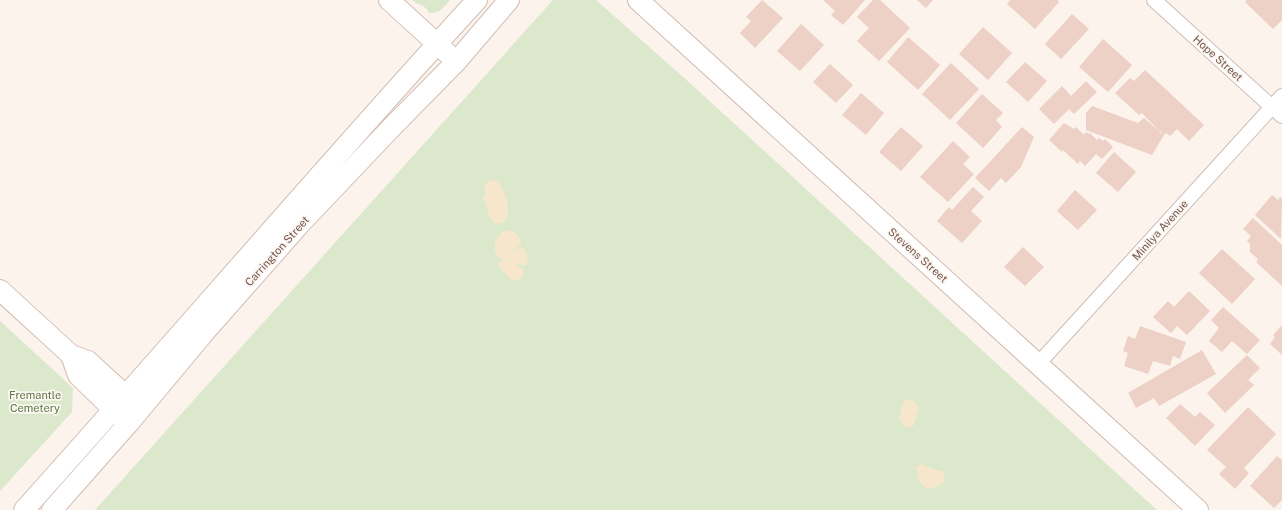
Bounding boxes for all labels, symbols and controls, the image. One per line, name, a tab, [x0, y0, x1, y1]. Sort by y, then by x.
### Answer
street label: Hope Street	[1191, 33, 1245, 83]
street label: Minilya Avenue	[1130, 197, 1190, 263]
street label: Carrington Street	[243, 214, 311, 288]
street label: Stevens Street	[886, 225, 950, 285]
park label: Fremantle Cemetery	[9, 389, 61, 414]

